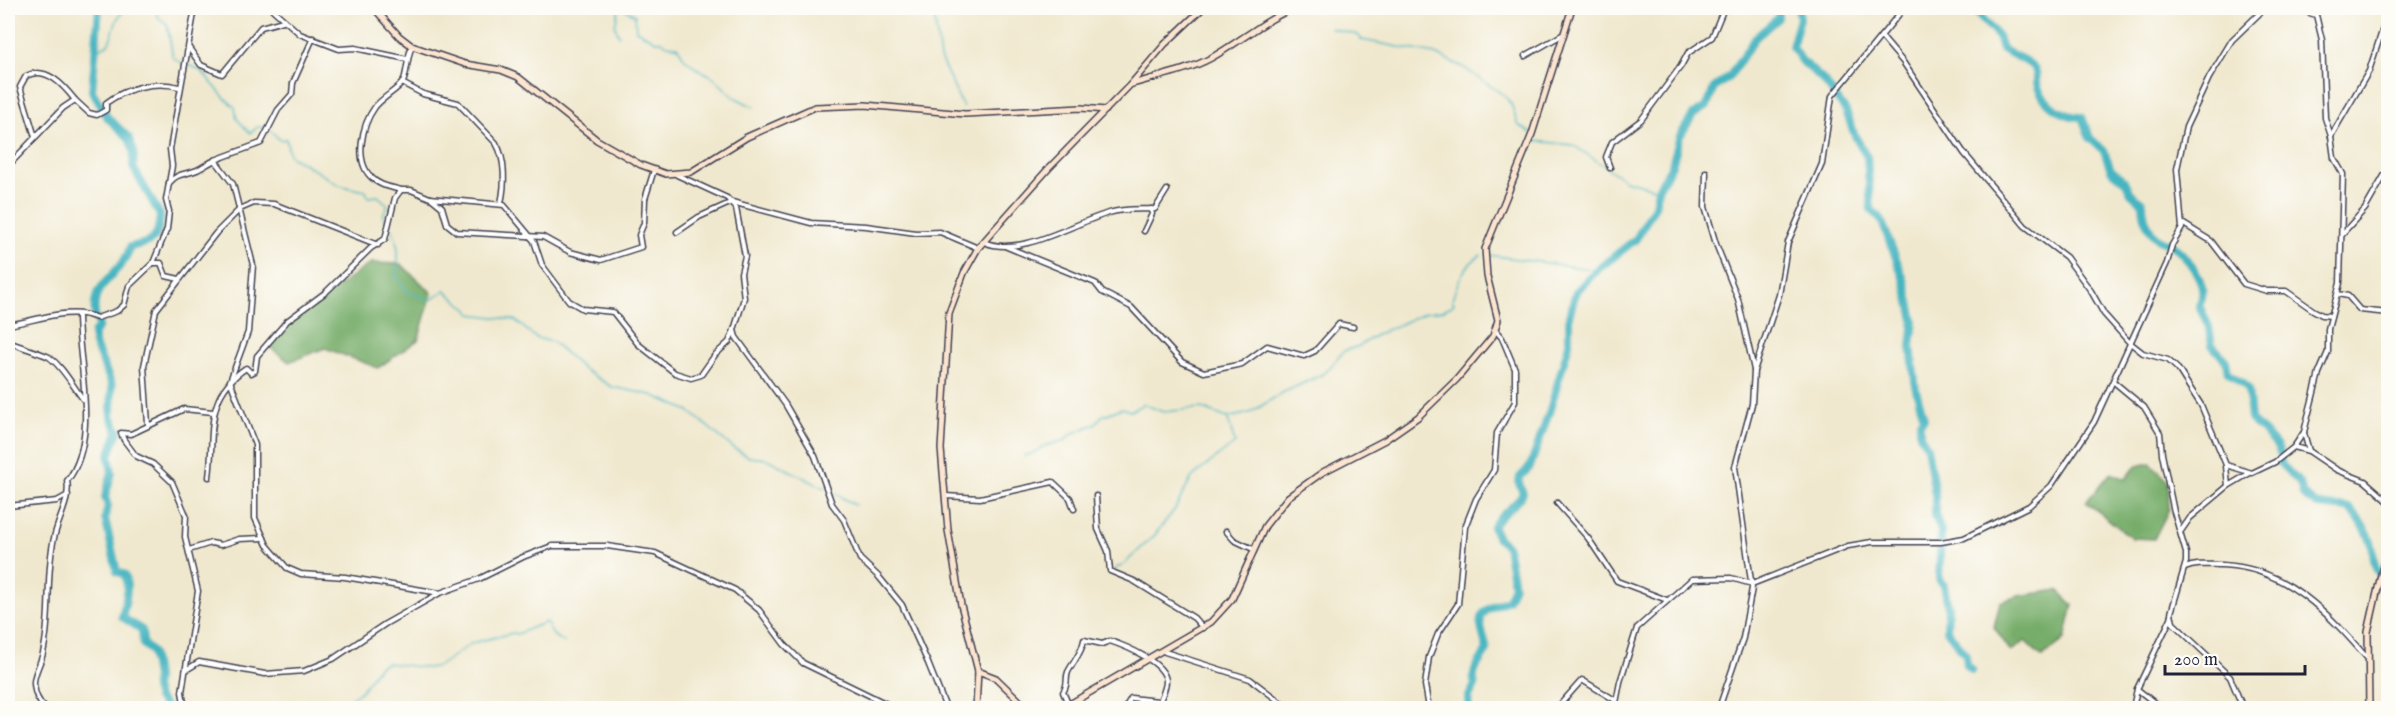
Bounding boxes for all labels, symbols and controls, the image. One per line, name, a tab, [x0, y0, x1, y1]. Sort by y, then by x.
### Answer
scale bar	[2165, 638, 2304, 676]
text: 200 m	[2174, 649, 2218, 672]

